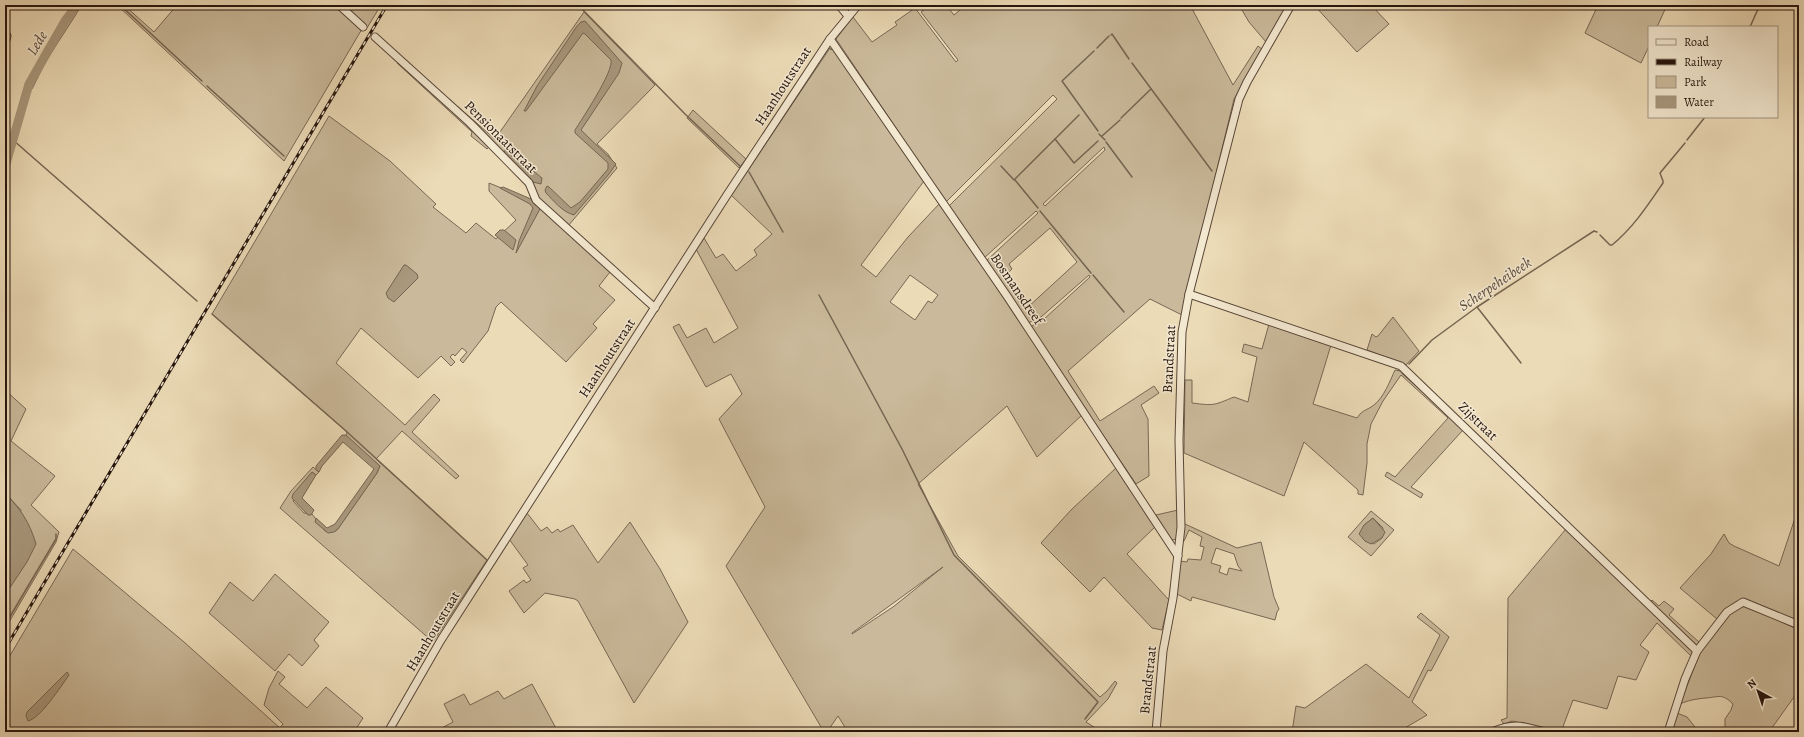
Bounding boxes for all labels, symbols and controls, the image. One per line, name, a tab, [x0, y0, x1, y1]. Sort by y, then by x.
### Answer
legend	[1648, 26, 1778, 118]
water label: Lede	[22, 27, 52, 59]
text: Road	[1684, 34, 1710, 50]
street label: Haanhoutstraat	[750, 42, 816, 129]
text: Railway	[1684, 54, 1723, 70]
text: Park	[1684, 74, 1707, 90]
text: Water	[1683, 94, 1714, 110]
street label: Pensionaatstraat	[460, 96, 542, 178]
street label: Bosmansdreef	[986, 250, 1049, 330]
water label: Scherpeheibeek	[1455, 252, 1536, 316]
street label: Haanhoutstraat	[574, 314, 640, 401]
street label: Brandstraat	[1158, 324, 1180, 394]
street label: Zijstraat	[1454, 397, 1502, 445]
street label: Haanhoutstraat	[401, 587, 465, 675]
street label: Brandstraat	[1135, 645, 1161, 715]
north arrow	[1738, 671, 1778, 711]
text: N	[1744, 675, 1760, 692]

